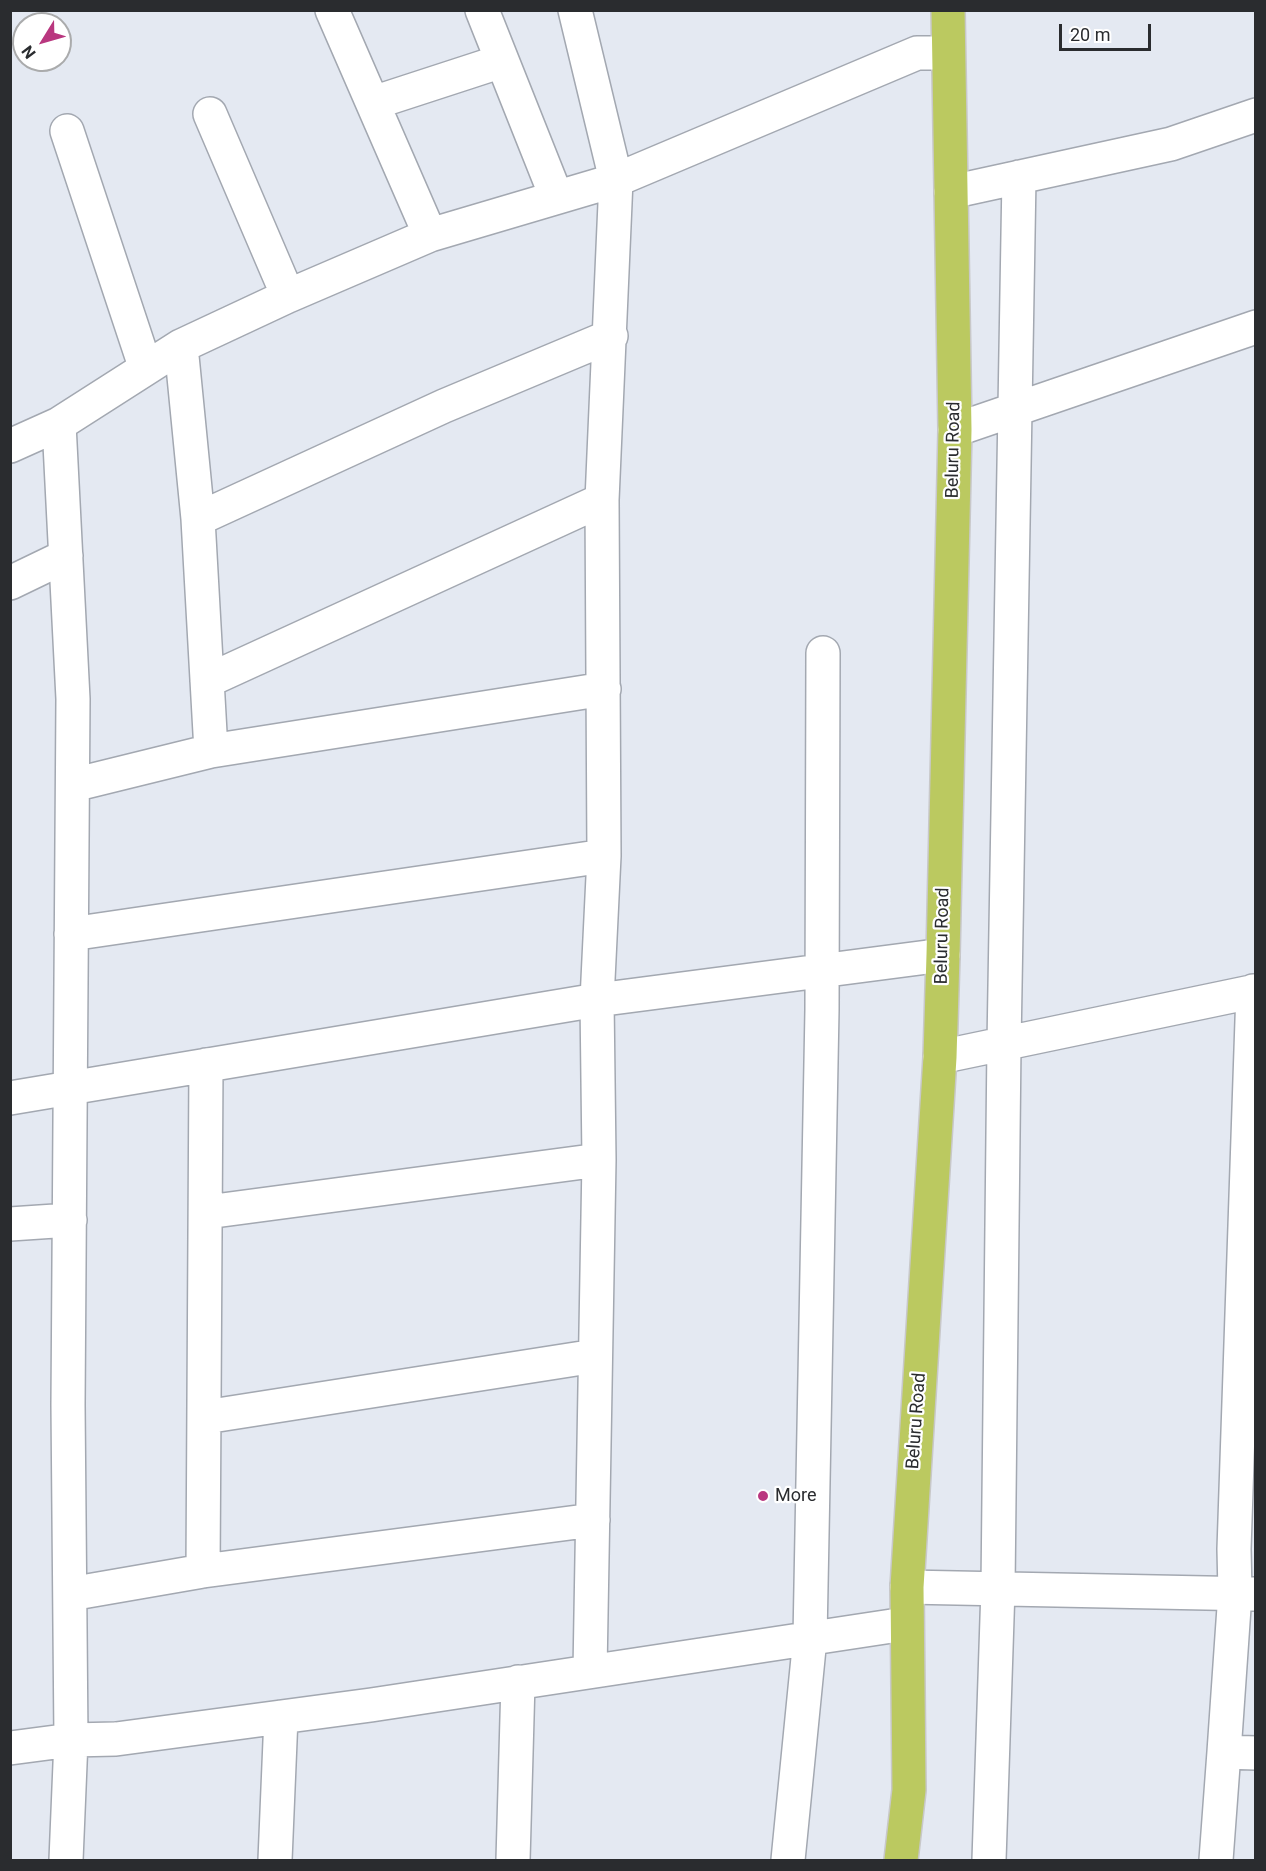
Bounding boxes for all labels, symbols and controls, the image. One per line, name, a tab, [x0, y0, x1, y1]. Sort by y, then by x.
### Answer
north arrow	[12, 12, 72, 72]
scale bar	[1062, 12, 1154, 50]
text: 20 m	[1070, 24, 1110, 45]
text: N	[18, 42, 40, 62]
street label: Beluru Road	[942, 401, 966, 499]
street label: Beluru Road	[931, 887, 955, 985]
street label: Beluru Road	[903, 1372, 931, 1470]
place label: More	[775, 1485, 816, 1507]
marker: More	[756, 1489, 770, 1503]

